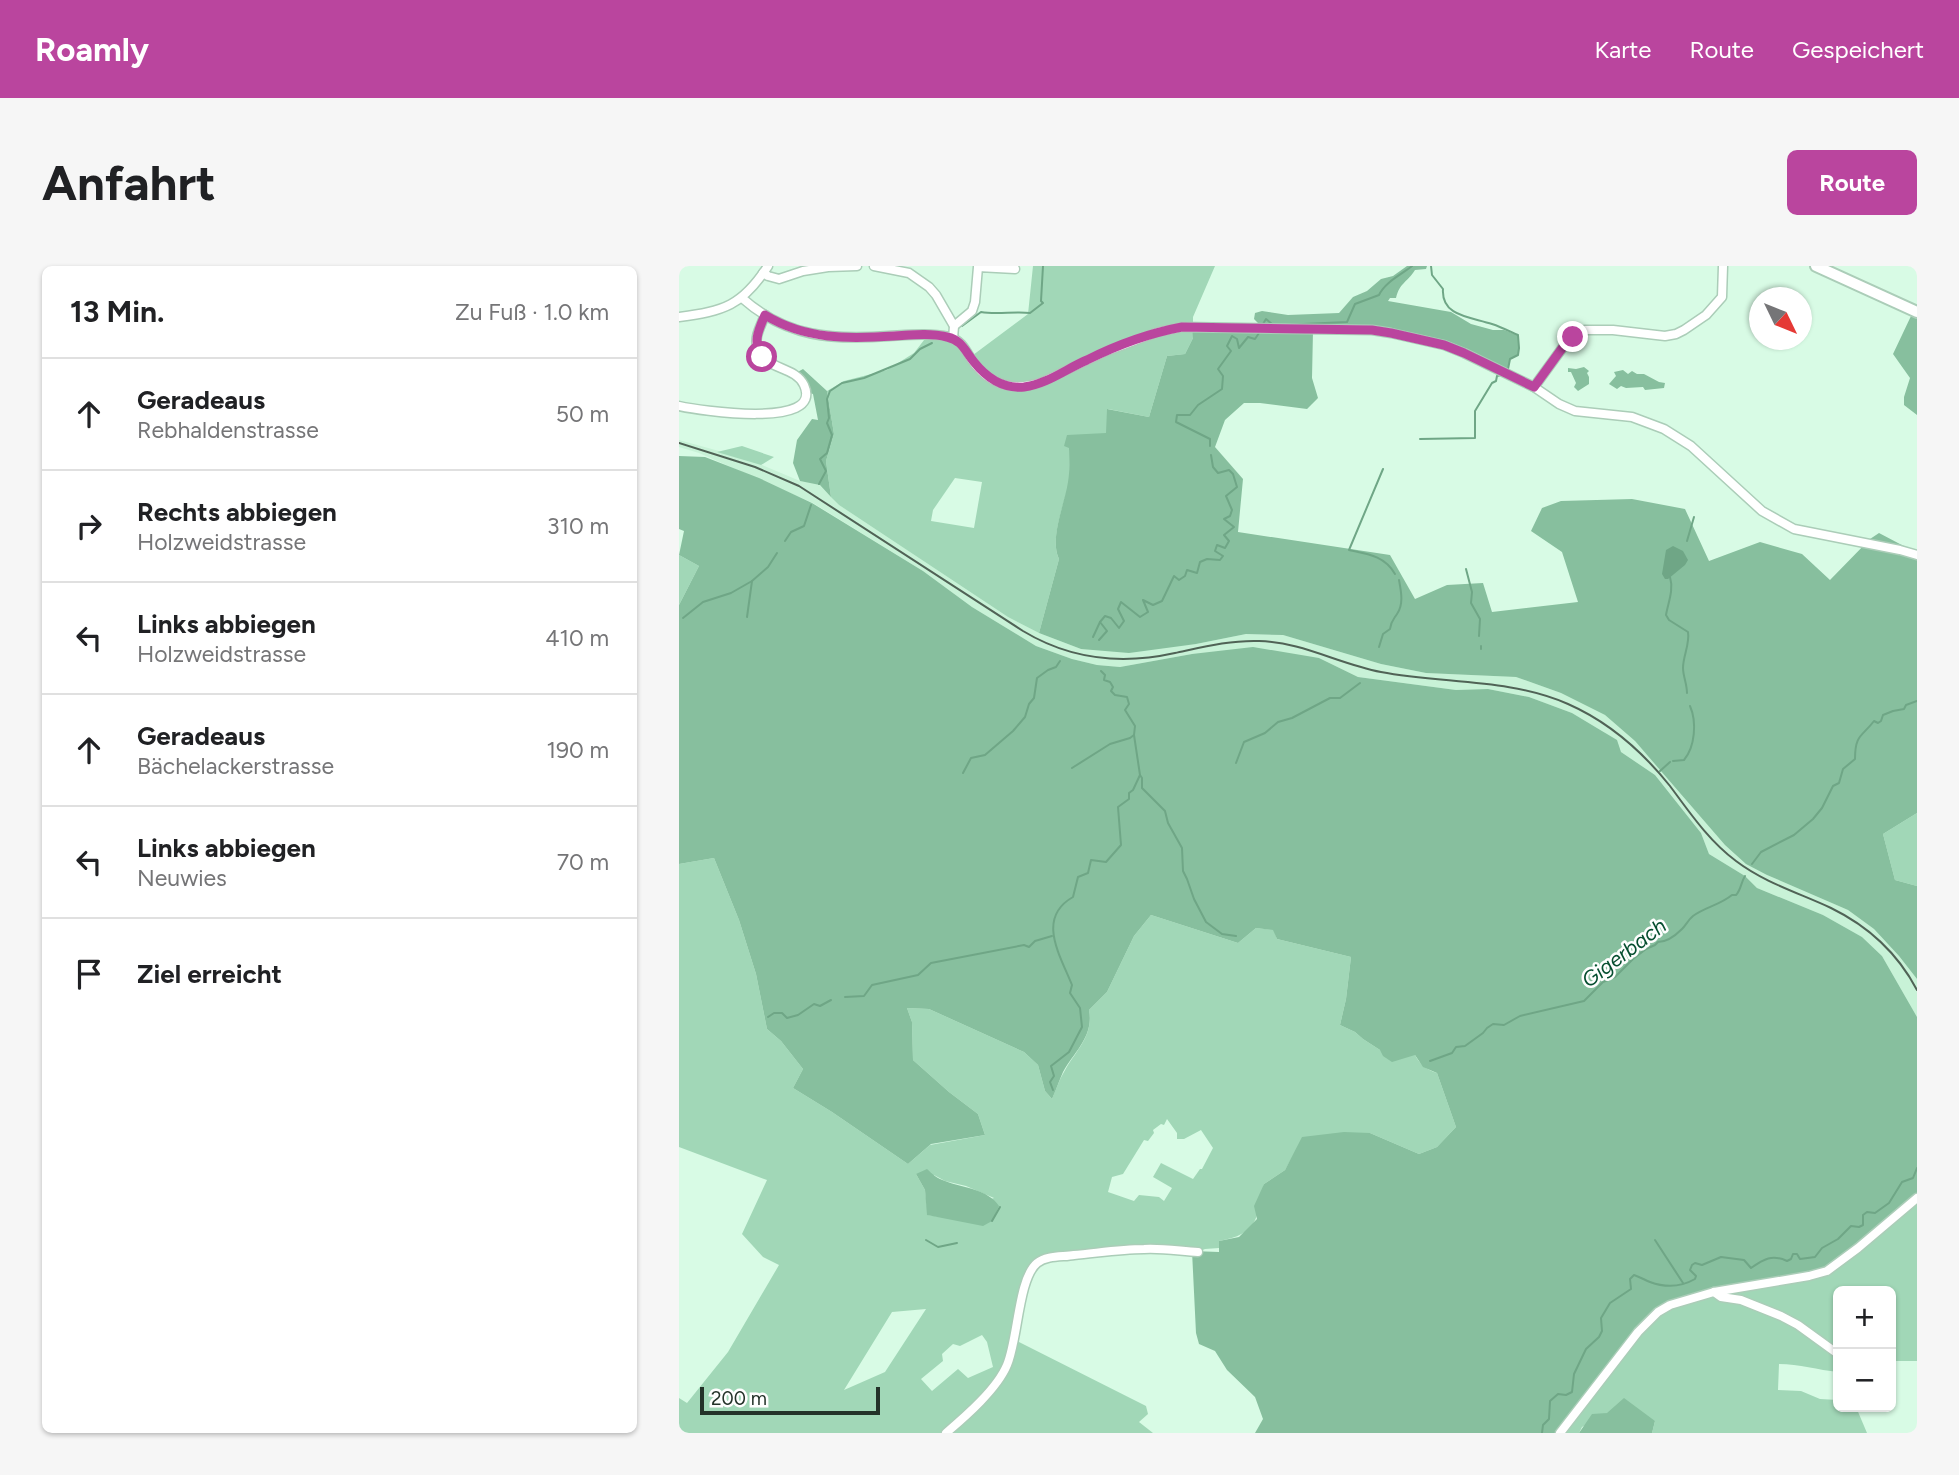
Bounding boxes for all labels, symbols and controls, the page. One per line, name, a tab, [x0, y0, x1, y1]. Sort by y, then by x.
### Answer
text: Roamly	[35, 30, 149, 69]
text: Karte	[1595, 35, 1651, 64]
text: Route	[1689, 35, 1754, 64]
text: Gespeichert	[1792, 35, 1924, 64]
button: Route	[1787, 150, 1917, 215]
text: Anfahrt	[42, 153, 216, 212]
north arrow	[1749, 287, 1812, 350]
text: 13 Min.	[70, 293, 165, 330]
text: Zu Fuß · 1.0 km	[455, 298, 609, 326]
route end	[1557, 321, 1588, 352]
route start	[746, 341, 777, 372]
text: Geradeaus	[137, 384, 265, 416]
icon: ahead	[70, 395, 108, 433]
text: 50 m	[556, 400, 609, 428]
text: Rebhaldenstrasse	[137, 416, 319, 444]
text: Rechts abbiegen	[137, 496, 337, 528]
icon: right	[70, 507, 108, 545]
text: 310 m	[547, 512, 609, 540]
text: Holzweidstrasse	[137, 528, 306, 556]
text: Links abbiegen	[137, 608, 316, 640]
icon: left	[70, 619, 108, 657]
text: 410 m	[545, 624, 609, 652]
text: Holzweidstrasse	[137, 640, 306, 668]
text: Geradeaus	[137, 720, 265, 752]
icon: ahead	[70, 731, 108, 769]
text: 190 m	[546, 736, 609, 764]
text: Bächelackerstrasse	[137, 752, 334, 780]
text: Links abbiegen	[137, 832, 316, 864]
icon: left	[70, 843, 108, 881]
text: 70 m	[557, 848, 609, 876]
text: Neuwies	[137, 864, 227, 892]
water label: Gigerbach	[1576, 912, 1671, 993]
icon: arrive	[70, 955, 108, 993]
text: Ziel erreicht	[137, 958, 282, 990]
map controls	[1833, 1286, 1896, 1412]
button: +	[1833, 1286, 1896, 1349]
button: −	[1833, 1349, 1896, 1412]
scale bar	[700, 1384, 880, 1416]
text: 200 m	[711, 1387, 767, 1410]

